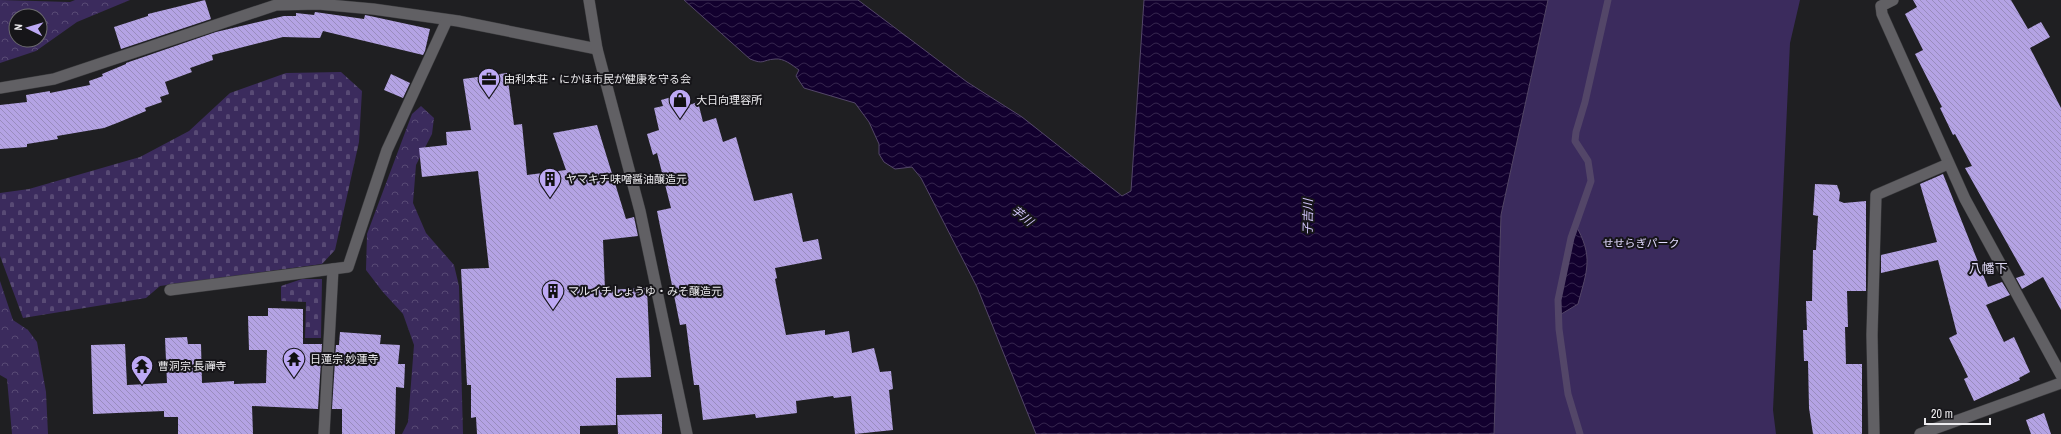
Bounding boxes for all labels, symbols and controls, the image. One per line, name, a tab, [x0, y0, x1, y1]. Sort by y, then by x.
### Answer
north arrow	[8, 8, 48, 48]
text: N	[11, 23, 25, 31]
office icon: 由利本荘・にかほ市民が健康を守る会	[476, 66, 502, 99]
place label: 由利本荘・にかほ市民が健康を守る会	[504, 72, 691, 86]
shop icon: 大日向理容所	[667, 87, 693, 120]
place label: 大日向理容所	[696, 93, 763, 107]
building icon: ヤマキチ味噌醤油醸造元	[537, 166, 563, 199]
place label: ヤマキチ味噌醤油醸造元	[566, 172, 687, 186]
water label: 子吉川	[1300, 197, 1316, 235]
water label: 芋川	[1008, 202, 1038, 231]
park label: せせらぎパーク	[1603, 236, 1680, 250]
district label: 八幡下	[1968, 260, 2008, 277]
building icon: マルイチしょうゆ・みそ醸造元	[540, 278, 566, 311]
place label: マルイチしょうゆ・みそ醸造元	[568, 284, 722, 298]
temple icon: 日蓮宗 妙蓮寺	[281, 346, 307, 379]
place label: 日蓮宗 妙蓮寺	[310, 352, 379, 366]
temple icon: 曹洞宗 長禪寺	[129, 353, 155, 386]
place label: 曹洞宗 長禪寺	[158, 359, 227, 373]
scale bar	[1925, 400, 1990, 426]
text: 20 m	[1931, 406, 1953, 422]

